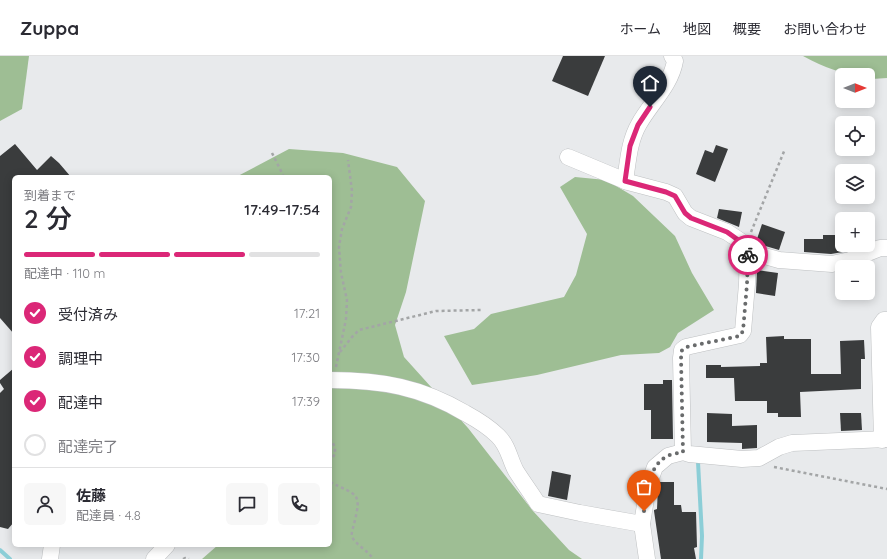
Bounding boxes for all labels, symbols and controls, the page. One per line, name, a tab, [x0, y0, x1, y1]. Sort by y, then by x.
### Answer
text: Zuppa	[20, 16, 79, 40]
text: ホーム	[619, 20, 661, 38]
text: 地図	[683, 20, 711, 38]
text: 概要	[733, 20, 761, 38]
text: お問い合わせ	[783, 20, 867, 38]
pin	[633, 66, 667, 107]
north arrow	[835, 68, 875, 108]
map controls	[835, 68, 875, 300]
icon: home	[639, 72, 661, 94]
button: locate	[835, 116, 875, 156]
button: layers	[835, 164, 875, 204]
text: 到着まで	[24, 187, 76, 203]
text: 17:49–17:54	[244, 200, 320, 219]
text: 2 分	[24, 202, 72, 235]
button: +	[835, 212, 875, 252]
courier	[728, 235, 768, 275]
icon: bike	[737, 244, 759, 266]
button: −	[835, 260, 875, 300]
text: 配達中 · 110 m	[24, 265, 105, 281]
icon: check	[24, 302, 46, 324]
text: 受付済み	[58, 305, 118, 324]
text: 17:21	[294, 305, 320, 321]
icon: check	[24, 346, 46, 368]
text: 調理中	[58, 349, 103, 368]
text: 17:30	[292, 349, 320, 365]
icon: check	[24, 390, 46, 412]
text: 配達中	[58, 393, 103, 412]
text: 17:39	[292, 393, 320, 409]
text: 配達完了	[58, 437, 118, 456]
pin	[627, 470, 661, 511]
icon: bag	[633, 476, 655, 498]
button: person	[24, 483, 66, 525]
button: chat	[226, 483, 268, 525]
button: phone	[278, 483, 320, 525]
text: 佐藤	[76, 486, 106, 505]
text: 配達員 · 4.8	[76, 507, 141, 523]

